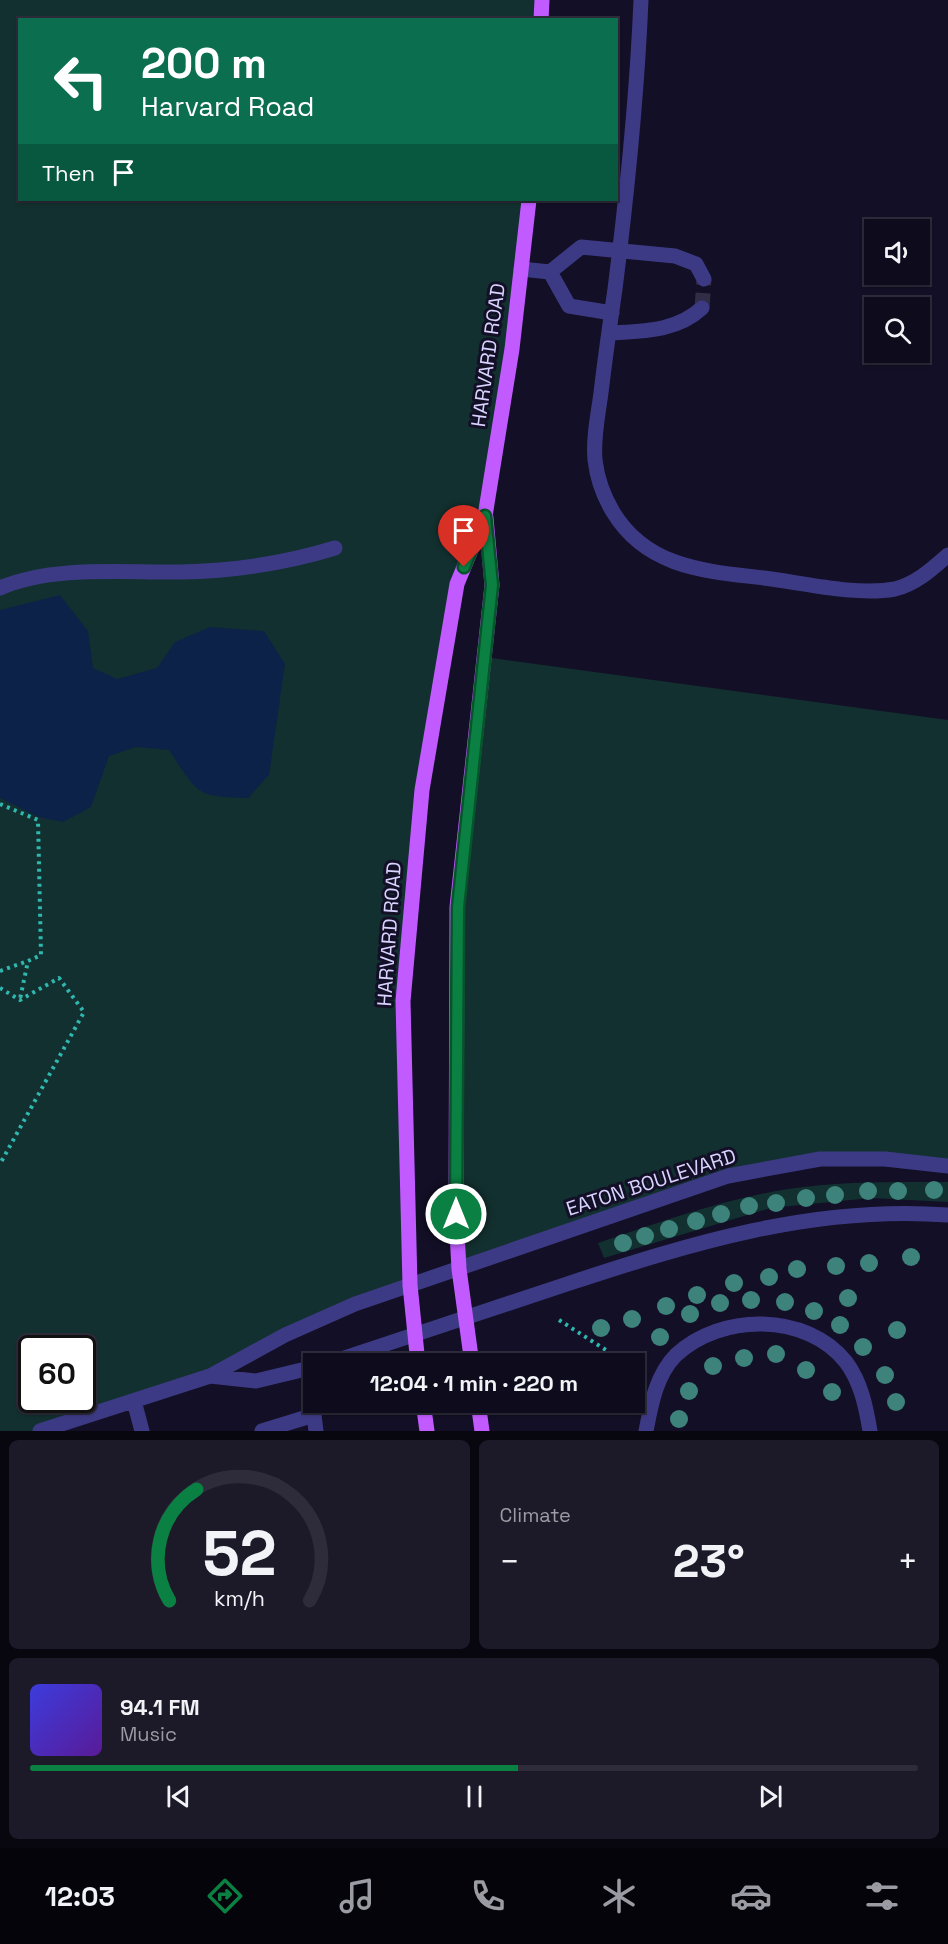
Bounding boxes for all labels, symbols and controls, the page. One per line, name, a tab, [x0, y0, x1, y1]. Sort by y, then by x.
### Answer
text: 200 m	[141, 37, 267, 90]
icon: left	[42, 42, 120, 120]
text: Harvard Road	[141, 89, 314, 124]
icon: arrive	[107, 156, 140, 189]
text: Then	[42, 159, 95, 187]
map controls	[864, 219, 930, 363]
button: sound	[864, 219, 930, 285]
street label: HARVARD ROAD	[465, 282, 511, 428]
button: search	[864, 297, 930, 363]
pin	[438, 505, 489, 567]
icon: arrive	[447, 514, 480, 547]
street label: HARVARD ROAD	[371, 861, 407, 1007]
street label: EATON BOULEVARD	[563, 1142, 739, 1222]
position arrow	[424, 1182, 488, 1246]
speed limit sign: 60	[18, 1335, 96, 1413]
text: 12:04 · 1 min · 220 m	[370, 1369, 578, 1397]
text: Climate	[500, 1502, 571, 1528]
text: 52	[202, 1514, 276, 1593]
text: 23°	[673, 1533, 745, 1590]
text: −	[500, 1541, 520, 1583]
text: +	[898, 1541, 918, 1583]
text: km/h	[214, 1586, 265, 1613]
text: 94.1 FM	[120, 1693, 200, 1721]
text: Music	[120, 1721, 177, 1747]
icon: previous	[162, 1780, 195, 1813]
icon: pause	[458, 1780, 491, 1813]
icon: next	[754, 1780, 787, 1813]
icon: directions	[204, 1875, 246, 1917]
icon: music	[336, 1875, 378, 1917]
icon: phone	[467, 1875, 509, 1917]
icon: climate	[598, 1875, 640, 1917]
icon: car	[730, 1875, 772, 1917]
icon: filters	[861, 1875, 903, 1917]
text: 12:03	[45, 1879, 115, 1914]

